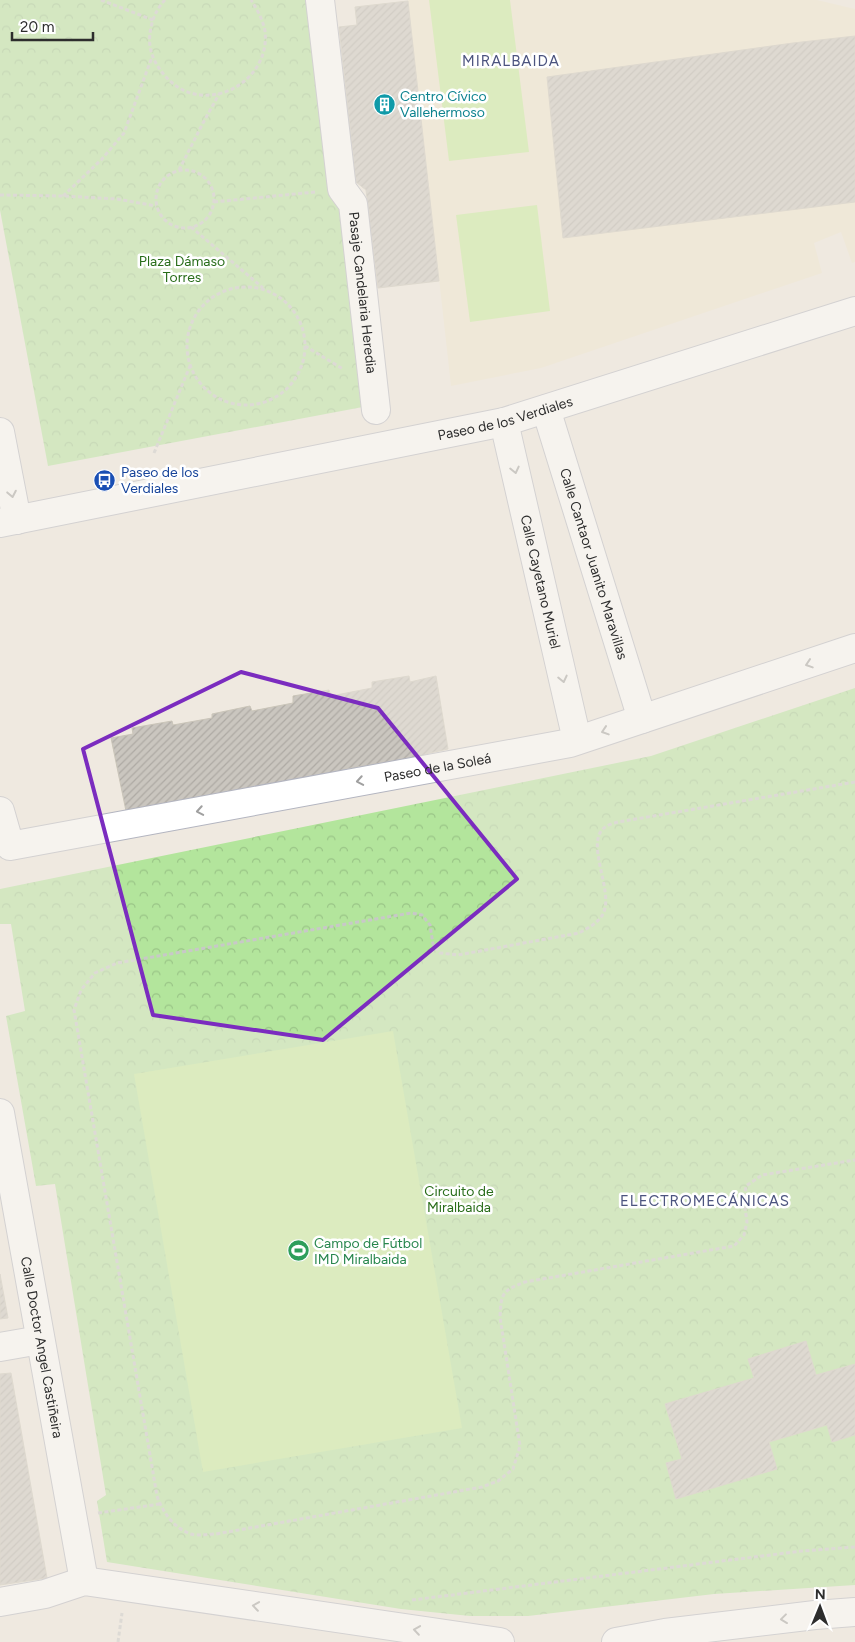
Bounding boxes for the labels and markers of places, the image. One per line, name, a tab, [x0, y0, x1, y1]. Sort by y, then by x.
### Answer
place label: Centro Cívico Vallehermoso	[400, 88, 487, 121]
building icon: Centro Cívico Vallehermoso	[372, 92, 396, 116]
place label: Paseo de los Verdiales	[121, 464, 199, 497]
bus stop icon: Paseo de los Verdiales	[93, 468, 117, 492]
place label: Campo de Fútbol IMD Miralbaida	[314, 1235, 422, 1268]
sports icon: Campo de Fútbol IMD Miralbaida	[286, 1239, 310, 1263]

